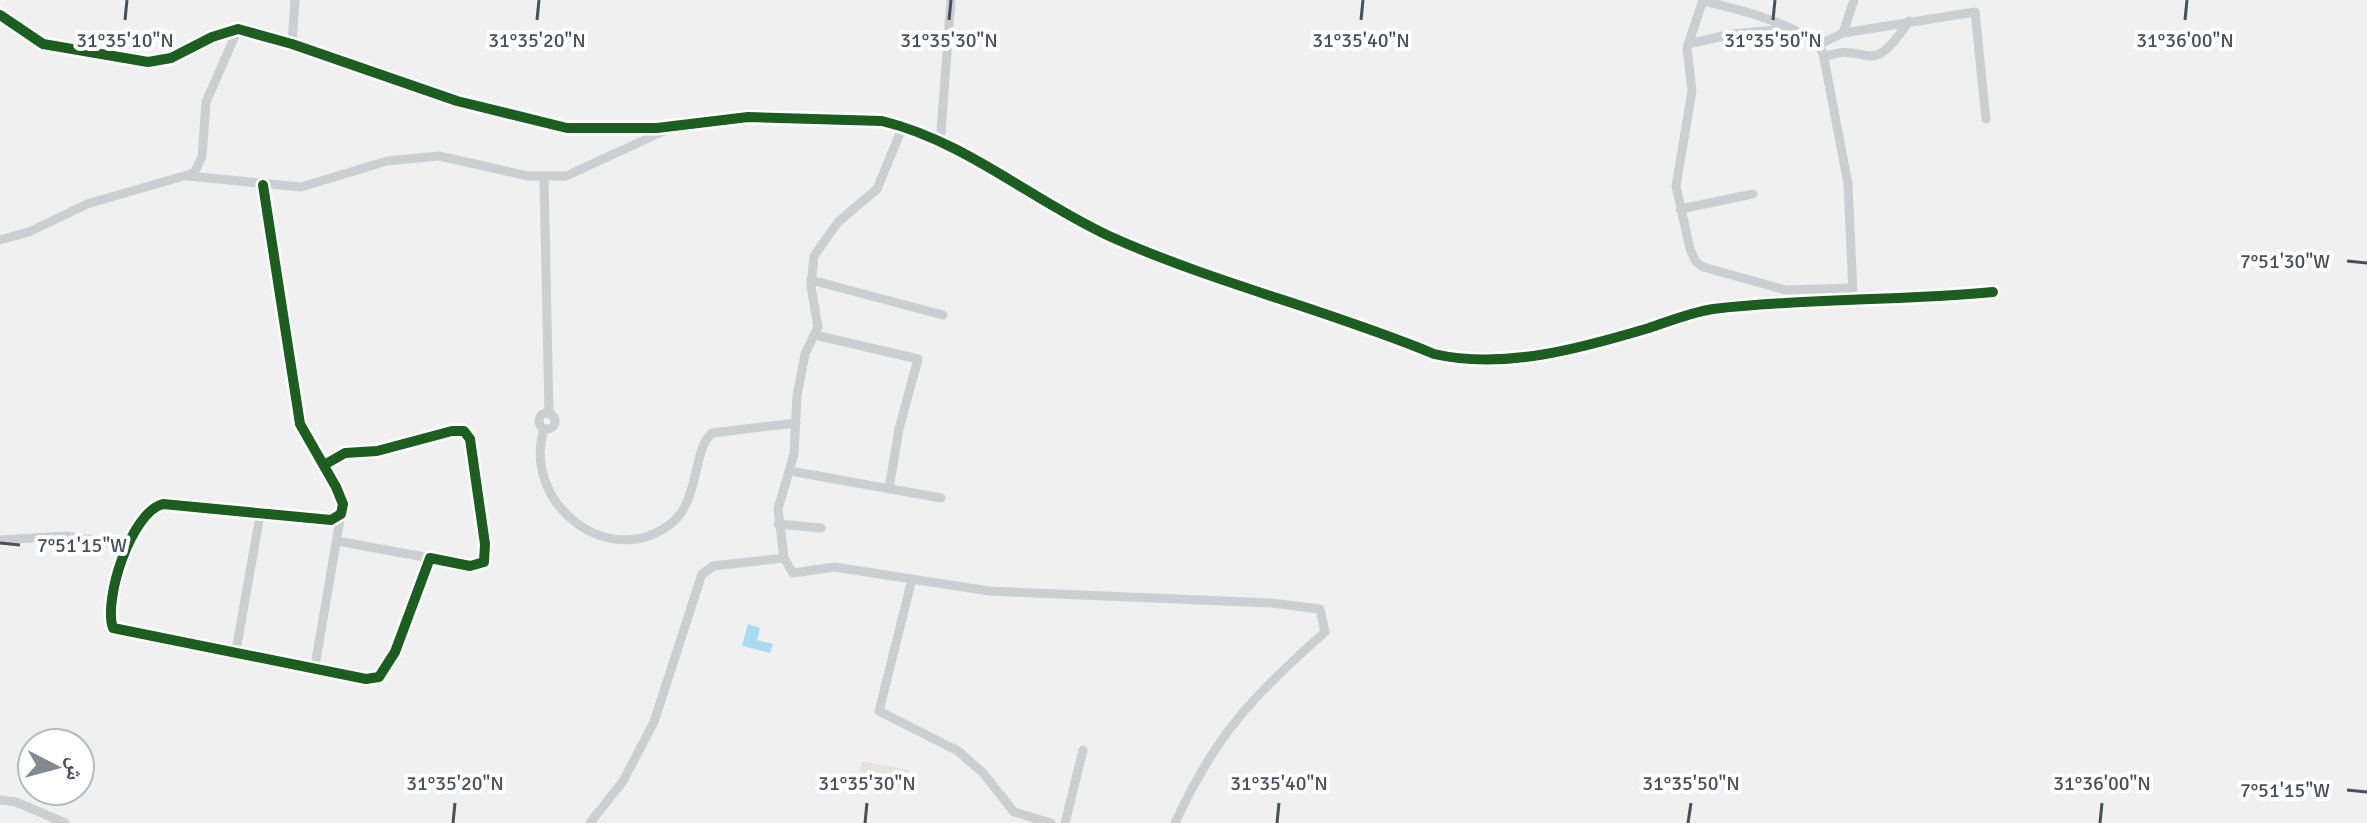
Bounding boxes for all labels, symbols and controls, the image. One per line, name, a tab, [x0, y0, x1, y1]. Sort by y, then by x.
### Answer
text: 31°35'10"N	[76, 28, 174, 53]
text: 31°35'20"N	[488, 28, 586, 53]
text: 31°35'30"N	[900, 28, 998, 53]
text: 31°35'40"N	[1312, 28, 1410, 53]
text: 31°35'50"N	[1724, 28, 1822, 53]
text: 31°36'00"N	[2136, 28, 2234, 53]
text: 7°51'30"W	[2240, 249, 2330, 274]
text: 7°51'15"W	[37, 533, 127, 558]
north arrow	[16, 727, 96, 807]
text: ش	[61, 756, 90, 782]
text: 31°35'20"N	[406, 771, 504, 796]
text: 31°35'30"N	[818, 771, 916, 796]
text: 31°35'40"N	[1230, 771, 1328, 796]
text: 31°35'50"N	[1642, 771, 1740, 796]
text: 31°36'00"N	[2053, 771, 2151, 796]
text: 7°51'15"W	[2240, 778, 2330, 803]

